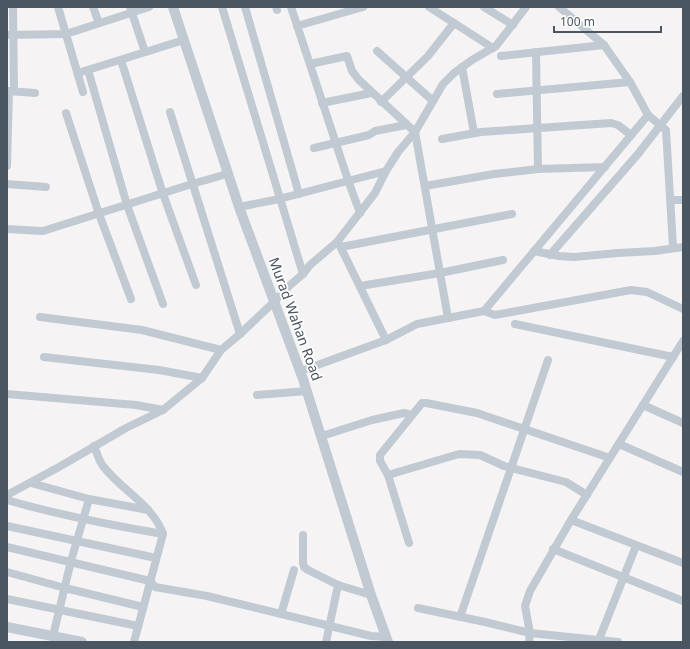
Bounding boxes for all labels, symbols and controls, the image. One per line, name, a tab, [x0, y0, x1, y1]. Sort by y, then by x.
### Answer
scale bar	[554, 8, 661, 34]
text: 100 m	[560, 13, 595, 30]
street label: Murad Wahan Road	[265, 255, 327, 383]

